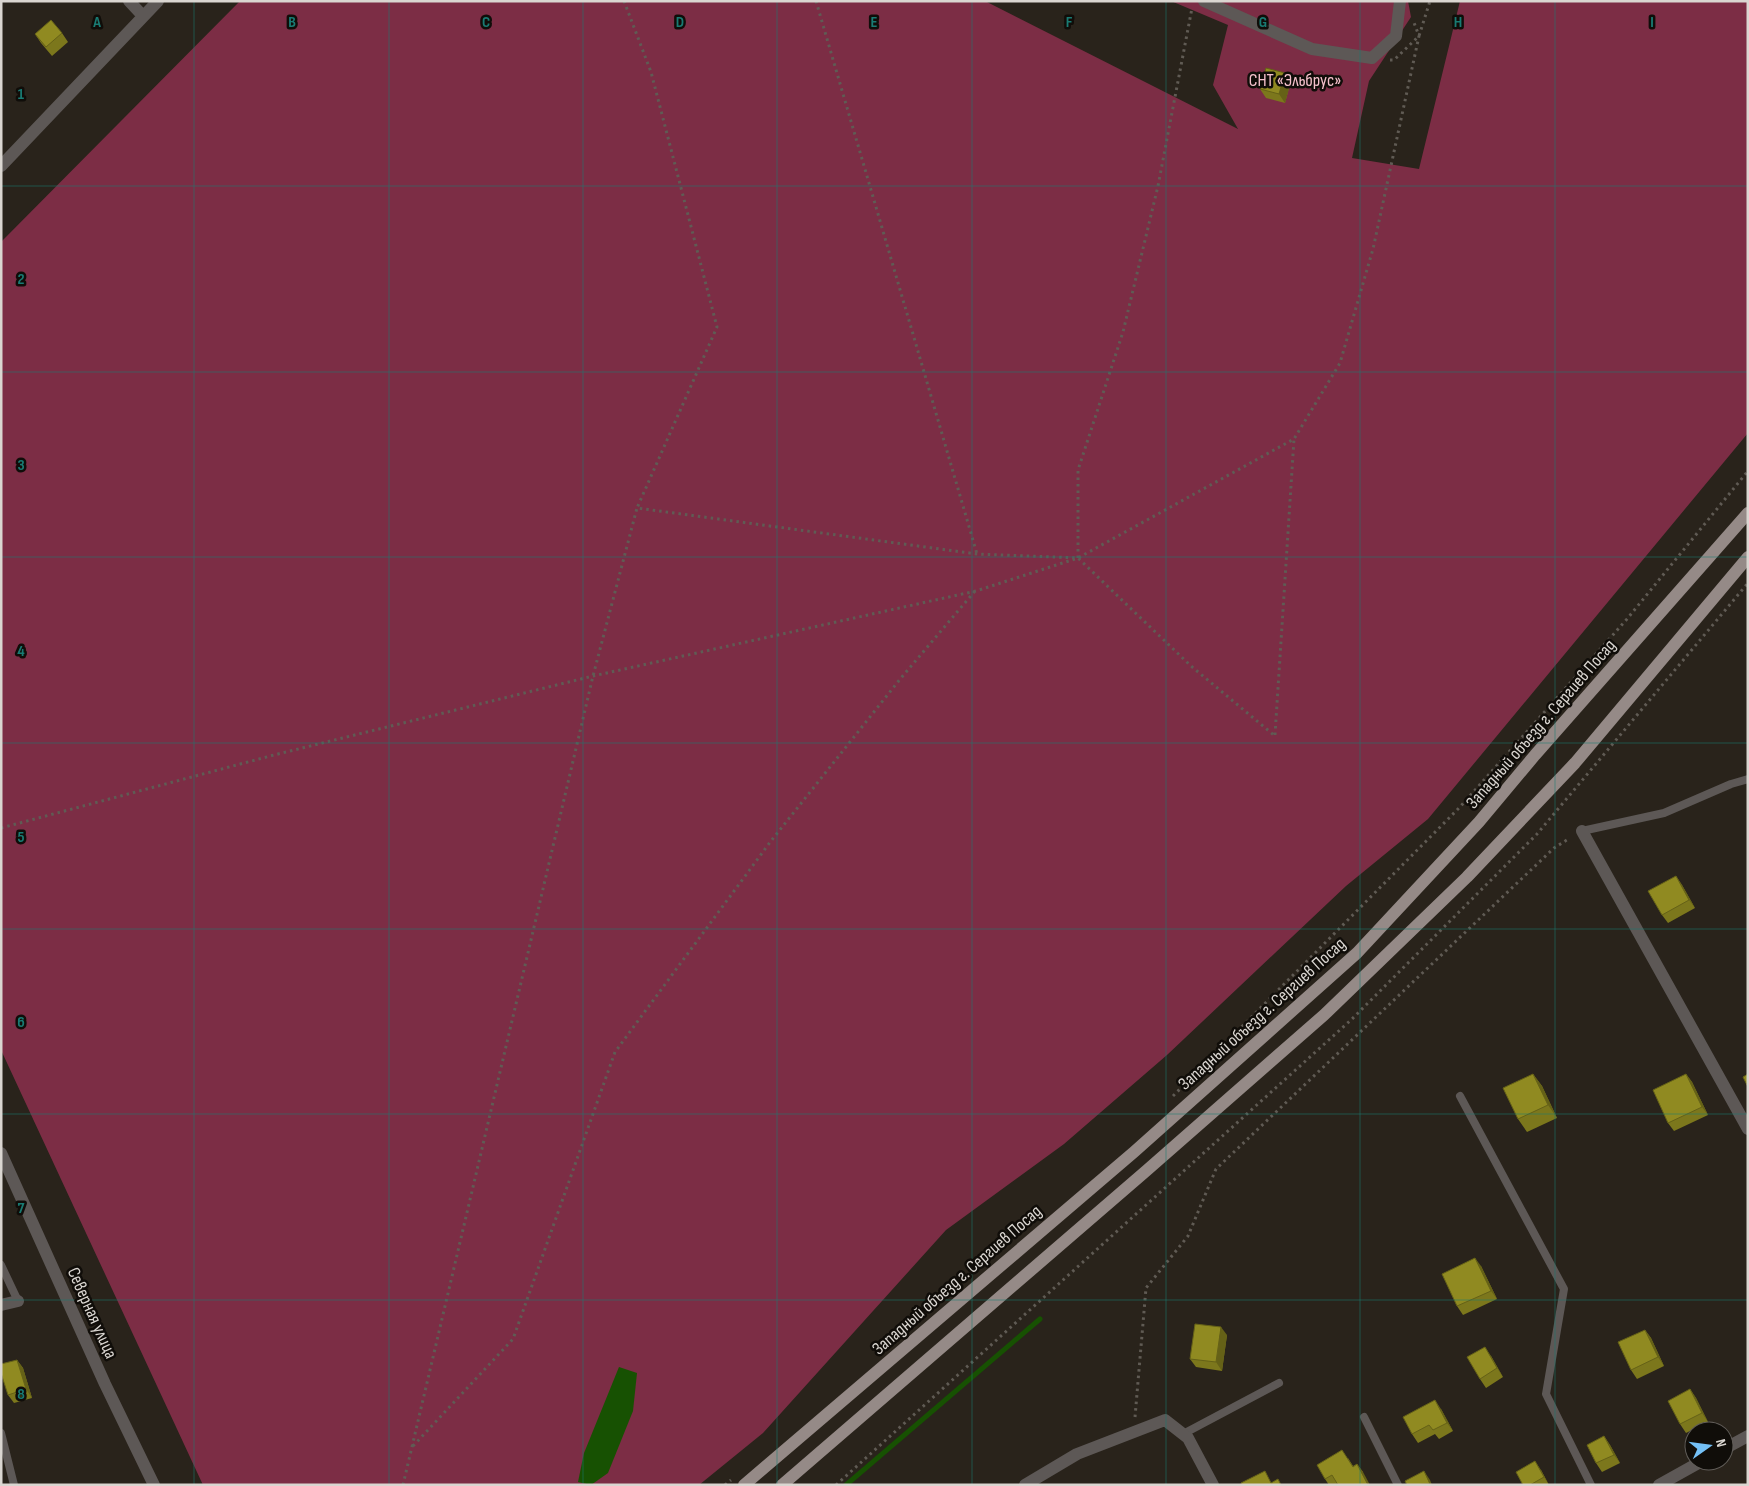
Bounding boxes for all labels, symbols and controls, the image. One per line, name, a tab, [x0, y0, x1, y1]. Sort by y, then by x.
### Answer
text: A	[92, 13, 101, 32]
text: B	[288, 13, 296, 32]
text: C	[482, 13, 490, 32]
text: D	[676, 13, 684, 32]
text: E	[871, 13, 878, 32]
text: F	[1066, 13, 1073, 32]
text: G	[1259, 13, 1267, 32]
text: H	[1454, 13, 1462, 32]
text: I	[1650, 13, 1654, 32]
park label: СНТ «Эльбрус»	[1249, 70, 1341, 91]
text: 1	[18, 85, 25, 104]
text: 2	[17, 270, 25, 289]
text: 3	[17, 456, 25, 475]
street label: Западный объезд г. Сергиев Посад	[1462, 635, 1620, 813]
text: 4	[17, 642, 25, 661]
text: 5	[17, 828, 25, 847]
street label: Западный объезд г. Сергиев Посад	[1174, 933, 1350, 1095]
text: 6	[17, 1013, 25, 1032]
text: 7	[18, 1199, 25, 1218]
street label: Западный объезд г. Сергиев Посад	[868, 1201, 1046, 1359]
street label: Северная улица	[63, 1264, 121, 1362]
text: 8	[17, 1385, 25, 1404]
north arrow	[1684, 1421, 1734, 1471]
text: N	[1712, 1437, 1730, 1449]

